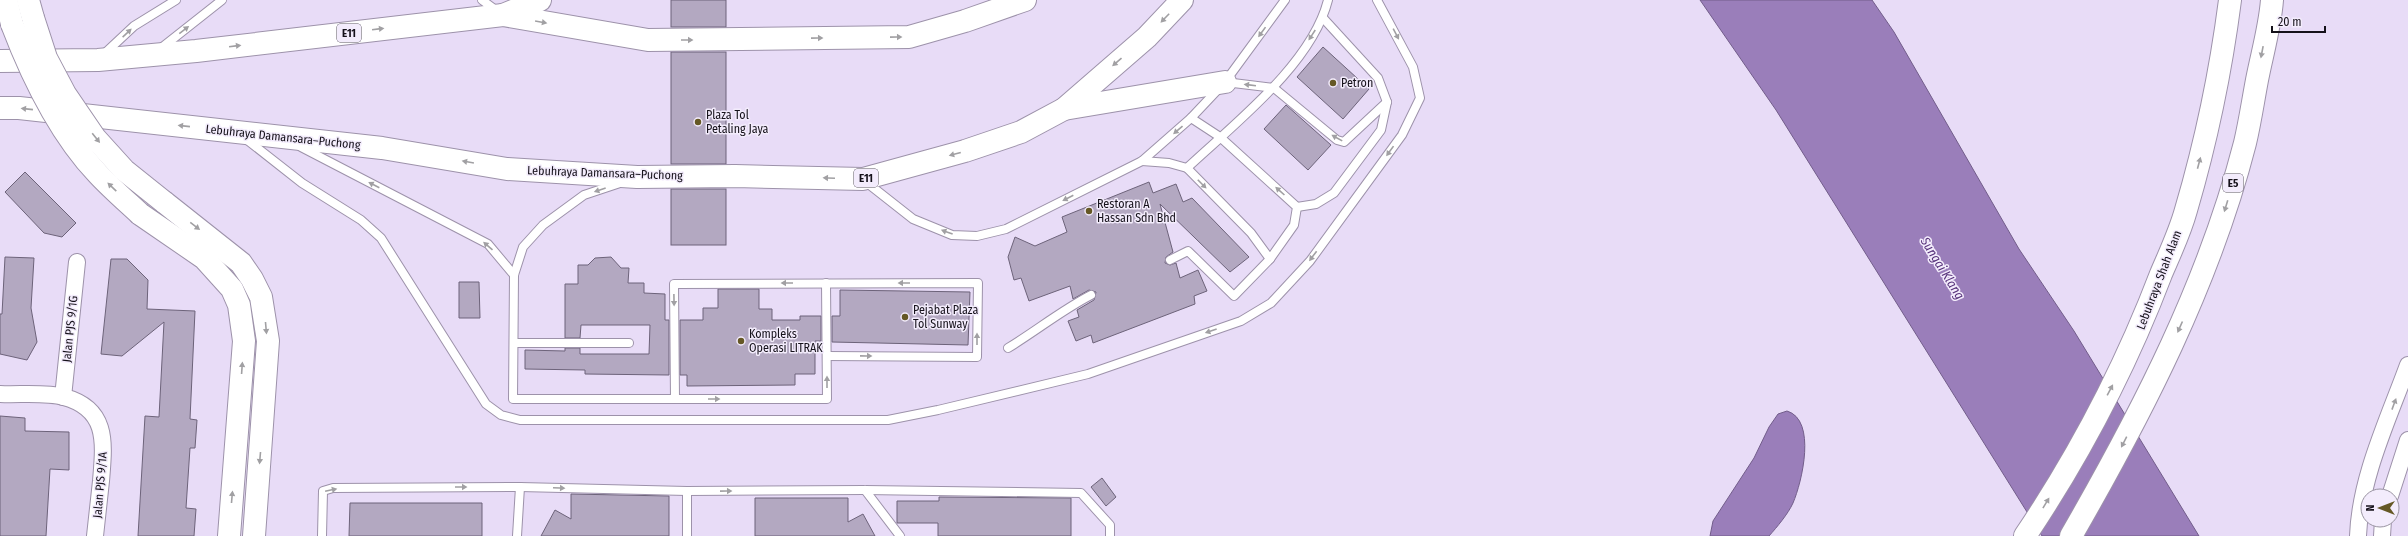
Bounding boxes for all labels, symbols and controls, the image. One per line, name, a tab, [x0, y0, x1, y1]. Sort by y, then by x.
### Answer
scale bar	[2272, 8, 2325, 34]
one-way arrow	[1160, 13, 1170, 23]
text: 20 m	[2278, 15, 2302, 29]
one-way arrow	[535, 19, 547, 25]
road number: E11	[337, 24, 361, 42]
one-way arrow	[178, 26, 189, 34]
one-way arrow	[372, 26, 384, 33]
one-way arrow	[1258, 26, 1266, 37]
one-way arrow	[122, 28, 132, 38]
one-way arrow	[1392, 28, 1399, 40]
one-way arrow	[1308, 30, 1316, 40]
one-way arrow	[890, 34, 903, 40]
one-way arrow	[811, 35, 824, 41]
one-way arrow	[681, 37, 694, 43]
one-way arrow	[229, 43, 241, 49]
one-way arrow	[2259, 46, 2265, 58]
one-way arrow	[1112, 58, 1123, 67]
place label: Petron	[1341, 76, 1373, 90]
marker: Petron	[1328, 78, 1338, 88]
one-way arrow	[1244, 82, 1256, 88]
one-way arrow	[21, 106, 33, 112]
place label: Plaza Tol Petaling Jaya	[706, 108, 769, 136]
marker: Plaza Tol Petaling Jaya	[693, 117, 703, 127]
street label: Lebuhraya Damansara–Puchong	[205, 122, 362, 152]
one-way arrow	[178, 123, 190, 129]
one-way arrow	[1173, 125, 1182, 134]
one-way arrow	[92, 133, 100, 144]
one-way arrow	[1331, 135, 1343, 142]
one-way arrow	[1386, 146, 1394, 156]
one-way arrow	[949, 151, 961, 157]
one-way arrow	[2196, 157, 2202, 169]
one-way arrow	[462, 159, 474, 165]
street label: Lebuhraya Damansara–Puchong	[527, 163, 683, 183]
road number: E11	[854, 169, 878, 187]
road number: E5	[2223, 174, 2243, 192]
one-way arrow	[823, 175, 835, 182]
one-way arrow	[1197, 179, 1207, 188]
one-way arrow	[368, 181, 380, 188]
one-way arrow	[107, 182, 117, 192]
one-way arrow	[594, 187, 606, 193]
one-way arrow	[1275, 187, 1284, 196]
one-way arrow	[1062, 195, 1074, 201]
place label: Restoran A Hassan Sdn Bhd	[1097, 197, 1176, 225]
one-way arrow	[2223, 200, 2229, 212]
marker: Restoran A Hassan Sdn Bhd	[1084, 206, 1094, 216]
one-way arrow	[190, 222, 201, 230]
street label: Lebuhraya Shah Alam	[2134, 228, 2184, 332]
one-way arrow	[940, 229, 952, 235]
water label: Sungai Klang	[1917, 234, 1968, 302]
one-way arrow	[483, 241, 493, 250]
one-way arrow	[1309, 251, 1317, 261]
one-way arrow	[780, 280, 793, 286]
one-way arrow	[897, 280, 910, 286]
one-way arrow	[671, 294, 677, 307]
street label: Jalan PJS 9/1G	[60, 295, 80, 363]
place label: Pejabat Plaza Tol Sunway	[913, 303, 978, 331]
marker: Pejabat Plaza Tol Sunway	[900, 312, 910, 322]
one-way arrow	[263, 322, 270, 334]
one-way arrow	[2177, 322, 2183, 333]
place label: Kompleks Operasi LITRAK	[749, 327, 823, 355]
one-way arrow	[1205, 328, 1217, 334]
one-way arrow	[974, 332, 980, 345]
marker: Kompleks Operasi LITRAK	[736, 336, 746, 346]
one-way arrow	[860, 353, 873, 359]
one-way arrow	[239, 362, 246, 374]
one-way arrow	[824, 375, 830, 388]
one-way arrow	[2107, 385, 2113, 396]
one-way arrow	[708, 396, 721, 402]
one-way arrow	[2391, 398, 2397, 410]
one-way arrow	[2121, 436, 2127, 448]
street label: Jalan PJS 9/1A	[90, 451, 110, 519]
one-way arrow	[257, 452, 264, 464]
one-way arrow	[455, 484, 468, 490]
one-way arrow	[553, 485, 566, 491]
one-way arrow	[325, 486, 337, 492]
one-way arrow	[720, 488, 733, 494]
north arrow	[2360, 488, 2400, 528]
one-way arrow	[228, 491, 235, 503]
one-way arrow	[2043, 498, 2050, 509]
text: N	[2364, 505, 2377, 511]

